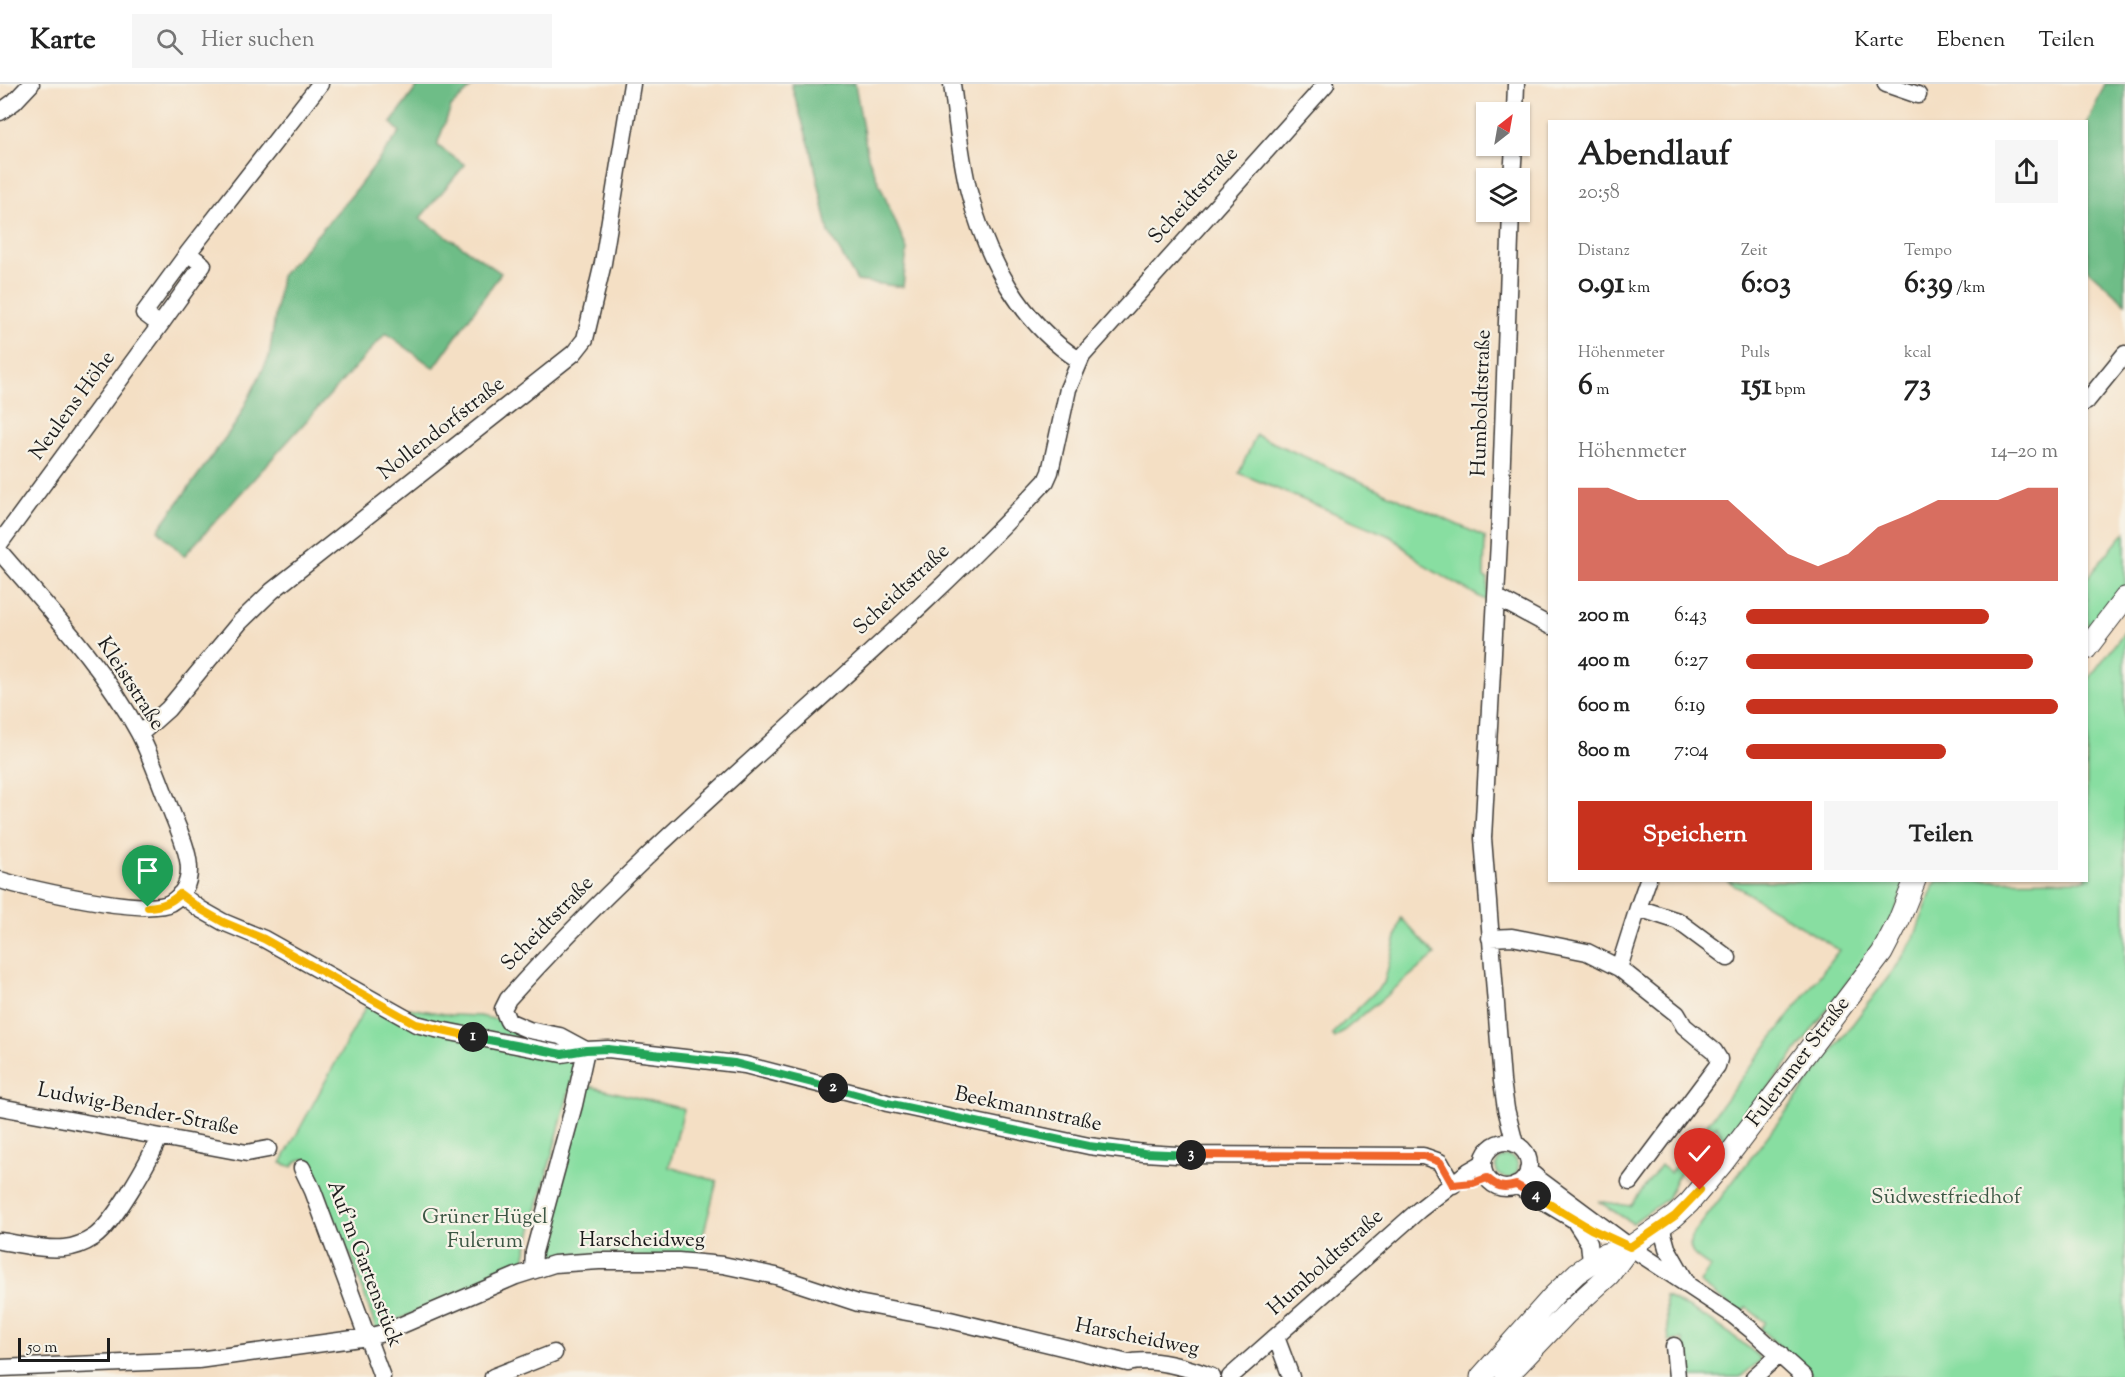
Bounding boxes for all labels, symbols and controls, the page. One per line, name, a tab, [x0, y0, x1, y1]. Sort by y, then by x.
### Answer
search box	[132, 14, 552, 68]
text: Karte	[30, 21, 96, 61]
icon: search	[153, 25, 186, 58]
text: Hier suchen	[201, 25, 315, 57]
text: Karte	[1854, 26, 1904, 56]
text: Ebenen	[1937, 26, 2005, 56]
text: Teilen	[2038, 26, 2095, 56]
north arrow	[1476, 102, 1530, 156]
map controls	[1476, 102, 1530, 222]
text: Abendlauf	[1578, 132, 1730, 180]
street label: Scheidtstraße	[1142, 140, 1246, 252]
button: share	[1995, 140, 2058, 203]
button: layers	[1476, 168, 1530, 222]
text: 20:58	[1578, 179, 1620, 208]
text: Distanz	[1578, 240, 1630, 263]
text: Zeit	[1741, 240, 1767, 263]
text: Tempo	[1904, 240, 1952, 263]
text: 0.91	[1578, 263, 1625, 306]
text: 6:03	[1741, 263, 1791, 306]
text: 6:39	[1904, 263, 1953, 306]
text: km	[1625, 277, 1650, 300]
text: /km	[1953, 277, 1985, 300]
street label: Humboldtstraße	[1464, 329, 1500, 477]
text: Höhenmeter	[1578, 342, 1665, 365]
text: Puls	[1741, 342, 1770, 365]
text: kcal	[1904, 342, 1932, 365]
street label: Neulens Höhe	[23, 345, 123, 467]
text: 6	[1578, 365, 1593, 408]
text: 151	[1741, 365, 1772, 408]
text: 73	[1904, 365, 1931, 408]
street label: Nollendorfstraße	[372, 370, 512, 488]
text: m	[1593, 379, 1610, 402]
text: bpm	[1772, 379, 1806, 402]
text: Höhenmeter	[1578, 438, 1687, 467]
text: 14–20 m	[1991, 438, 2058, 467]
street label: Scheidtstraße	[847, 537, 957, 643]
text: 200 m	[1578, 602, 1629, 631]
text: 6:43	[1674, 602, 1707, 631]
street label: Kleiststraße	[89, 631, 171, 737]
text: 400 m	[1578, 647, 1630, 676]
text: 6:27	[1674, 647, 1708, 676]
text: 600 m	[1578, 692, 1630, 721]
text: 6:19	[1674, 692, 1705, 721]
text: 800 m	[1578, 737, 1630, 766]
text: 7:04	[1674, 737, 1709, 766]
button: Speichern	[1578, 801, 1812, 870]
button: Teilen	[1824, 801, 2058, 870]
pin	[122, 845, 173, 907]
icon: arrive	[131, 854, 164, 887]
street label: Scheidtstraße	[495, 870, 601, 978]
street label: Fulerumer Straße	[1740, 991, 1858, 1133]
pin: 1	[458, 1022, 488, 1052]
text: 1	[470, 1025, 476, 1048]
pin: 2	[818, 1073, 848, 1103]
street label: Ludwig-Bender-Straße	[34, 1076, 242, 1144]
text: 2	[829, 1076, 837, 1099]
street label: Beekmannstraße	[952, 1080, 1104, 1140]
pin	[1674, 1128, 1725, 1190]
icon: check	[1683, 1137, 1716, 1170]
pin: 3	[1176, 1140, 1206, 1170]
text: 3	[1188, 1143, 1194, 1166]
street label: Auf'm Gartenstück	[318, 1176, 410, 1352]
pin: 4	[1521, 1181, 1551, 1211]
park label: Südwestfriedhof	[1871, 1183, 2023, 1213]
text: 4	[1532, 1184, 1540, 1207]
park label: Grüner Hügel Fulerum	[422, 1203, 548, 1257]
street label: Humboldtstraße	[1261, 1203, 1391, 1323]
street label: Harscheidweg	[579, 1226, 705, 1256]
street label: Harscheidweg	[1072, 1311, 1202, 1365]
scale bar	[18, 1335, 110, 1362]
text: 50 m	[27, 1337, 58, 1360]

